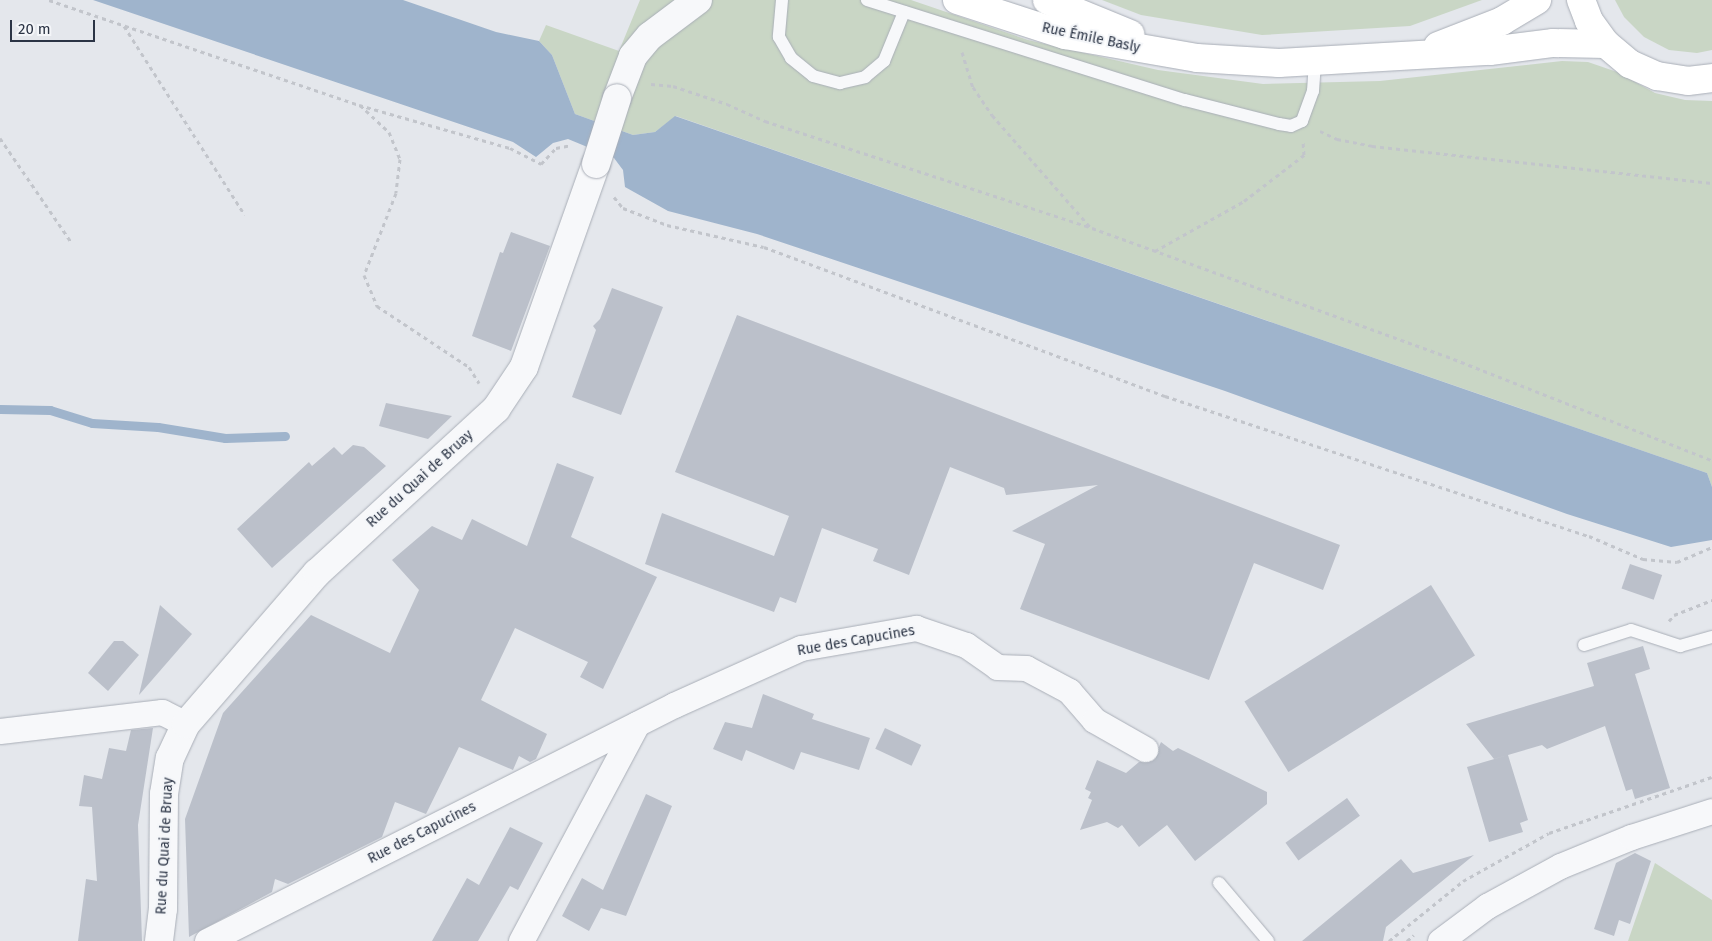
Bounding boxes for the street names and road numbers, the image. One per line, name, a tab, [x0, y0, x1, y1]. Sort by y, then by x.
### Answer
street label: Rue Émile Basly	[1040, 19, 1142, 57]
street label: Rue du Quai de Bruay	[363, 427, 477, 531]
street label: Rue des Capucines	[796, 622, 916, 660]
street label: Rue du Quai de Bruay	[153, 777, 177, 915]
street label: Rue des Capucines	[365, 799, 479, 867]

